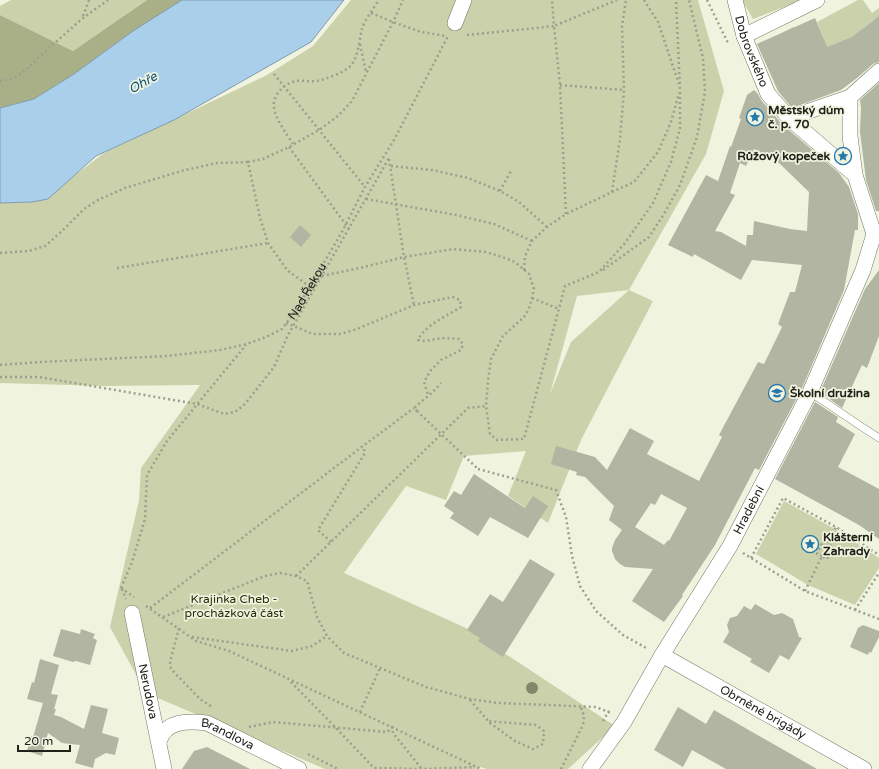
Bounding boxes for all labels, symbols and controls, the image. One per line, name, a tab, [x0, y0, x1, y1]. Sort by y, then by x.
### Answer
street label: Dobrovského	[732, 14, 771, 89]
water label: Ohře	[126, 68, 161, 98]
place label: Městský dúm č. p. 70	[768, 103, 844, 132]
place icon: Městský dúm č. p. 70	[745, 107, 765, 127]
place icon: Růžový kopeček	[833, 146, 853, 166]
place label: Růžový kopeček	[737, 149, 830, 164]
street label: Nad Řekou	[285, 260, 329, 322]
school or university icon: Školní družina	[767, 383, 787, 403]
place label: Školní družina	[790, 386, 870, 400]
street label: Hradební	[730, 484, 767, 537]
place label: Klášterní Zahrady	[823, 530, 873, 559]
place icon: Klášterní Zahrady	[800, 534, 820, 554]
park label: Krajinka Cheb - procházková část	[185, 592, 284, 620]
street label: Nerudova	[136, 663, 161, 720]
street label: Obrněné brigády	[717, 682, 809, 742]
street label: Brandlova	[201, 715, 257, 752]
scale bar	[18, 727, 70, 753]
text: 20 m	[24, 734, 53, 748]

